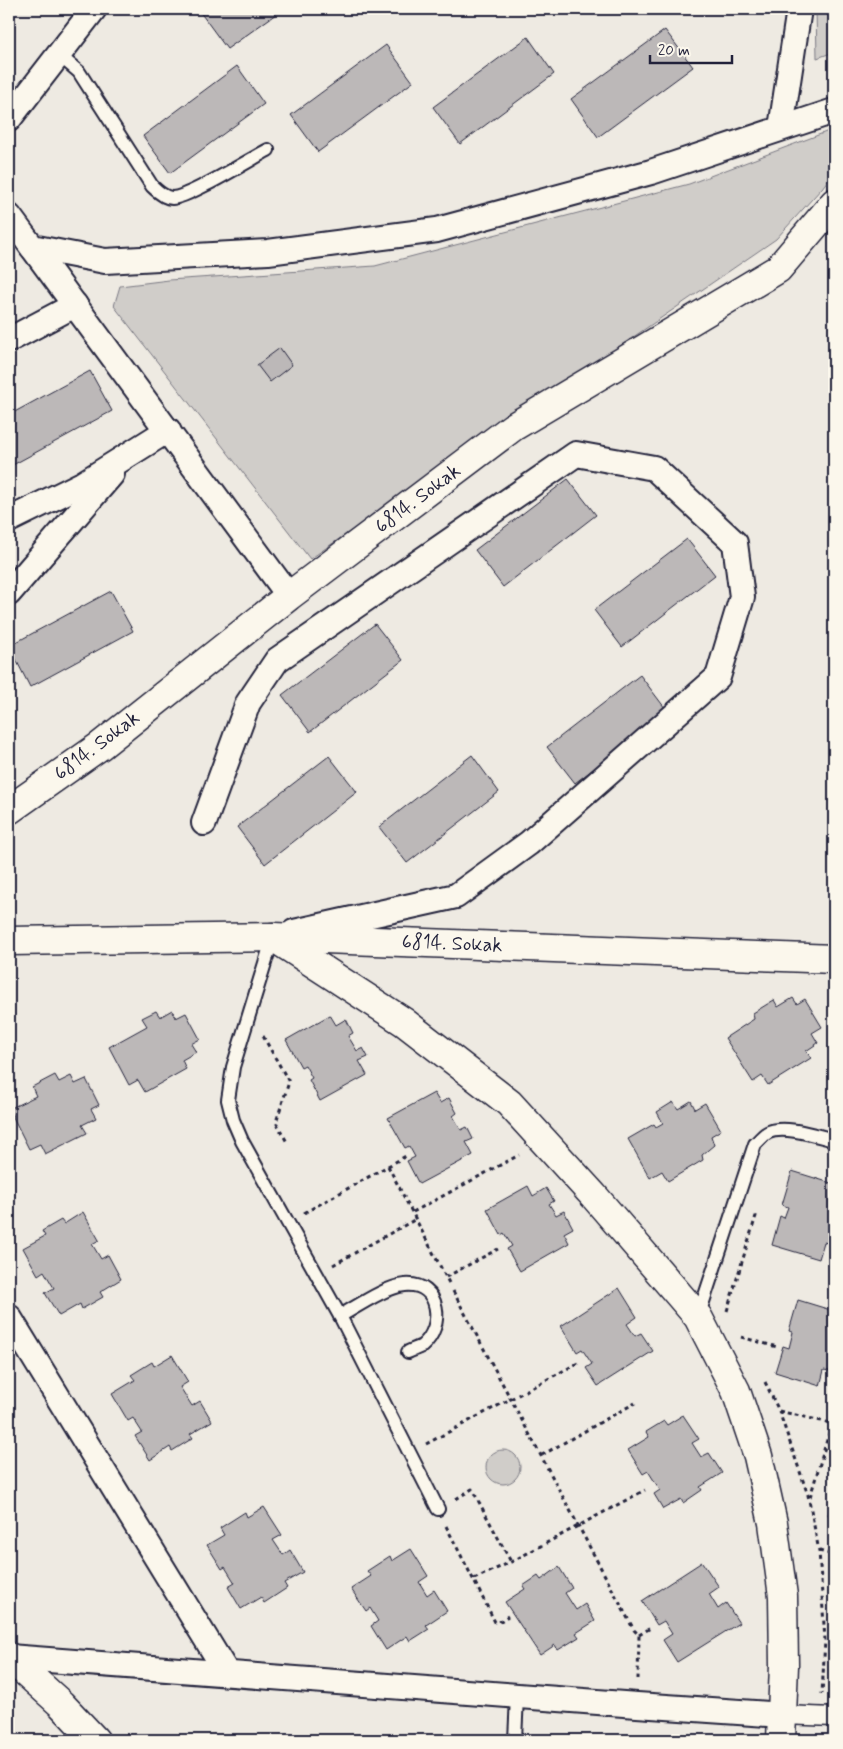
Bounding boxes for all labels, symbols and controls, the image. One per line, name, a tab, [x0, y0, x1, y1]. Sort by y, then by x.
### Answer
scale bar	[650, 32, 733, 64]
text: 20 m	[658, 41, 690, 61]
street label: 6814. Sokak	[370, 458, 466, 540]
street label: 6814. Sokak	[49, 705, 145, 787]
street label: 6814. Sokak	[401, 929, 503, 959]

